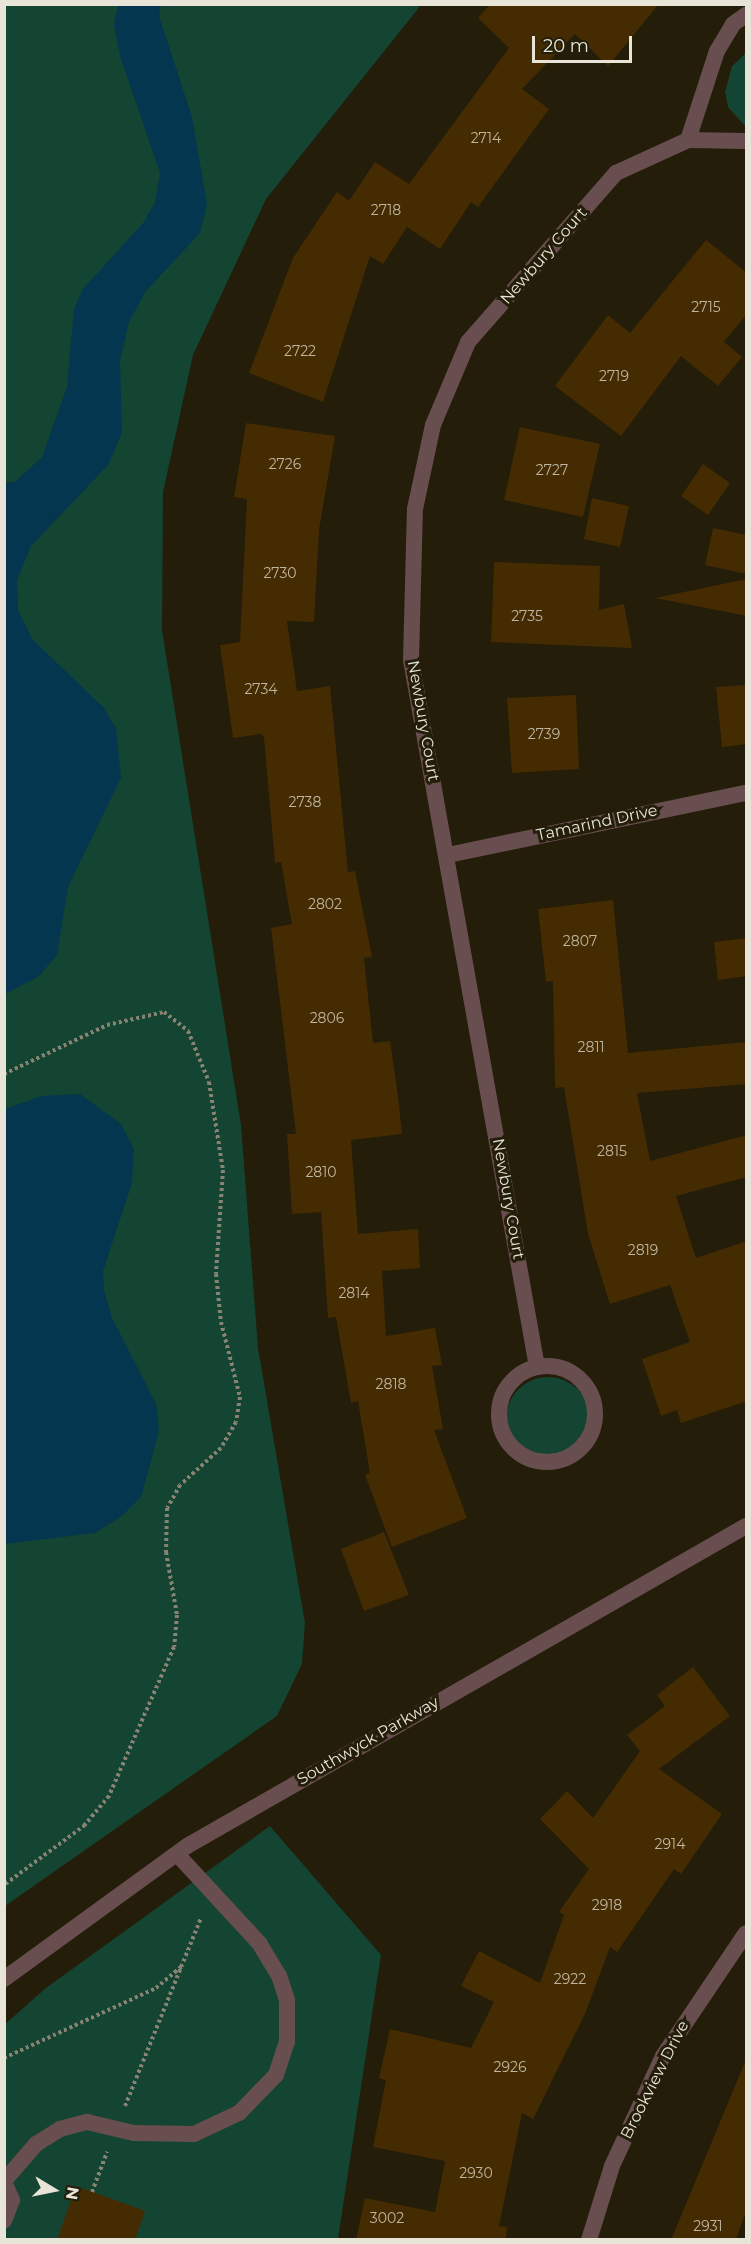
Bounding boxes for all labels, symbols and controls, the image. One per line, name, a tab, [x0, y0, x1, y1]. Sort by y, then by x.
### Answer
scale bar	[535, 24, 636, 62]
text: 20 m	[543, 35, 589, 57]
house number: 2714	[471, 130, 501, 146]
house number: 2718	[371, 202, 401, 218]
street label: Newbury Court	[497, 204, 591, 308]
house number: 2715	[691, 299, 721, 315]
house number: 2722	[284, 343, 316, 359]
house number: 2719	[599, 368, 629, 384]
house number: 2726	[269, 456, 301, 472]
house number: 2727	[536, 462, 568, 478]
house number: 2730	[263, 565, 297, 581]
house number: 2735	[511, 608, 543, 624]
street label: Newbury Court	[403, 659, 443, 783]
house number: 2734	[244, 681, 278, 697]
house number: 2739	[528, 726, 560, 742]
house number: 2738	[289, 794, 321, 810]
street label: Tamarind Drive	[535, 801, 659, 845]
house number: 2802	[308, 896, 342, 912]
house number: 2807	[563, 933, 597, 949]
house number: 2806	[310, 1010, 344, 1026]
house number: 2811	[578, 1039, 604, 1055]
street label: Newbury Court	[488, 1137, 528, 1261]
house number: 2815	[597, 1143, 627, 1159]
house number: 2810	[305, 1164, 337, 1180]
house number: 2819	[628, 1242, 658, 1258]
house number: 2814	[338, 1285, 370, 1301]
house number: 2818	[376, 1376, 406, 1392]
street label: Southwyck Parkway	[294, 1693, 442, 1789]
house number: 2914	[655, 1836, 685, 1852]
house number: 2918	[592, 1897, 622, 1913]
house number: 2922	[554, 1971, 586, 1987]
street label: Brookview Drive	[617, 2018, 693, 2142]
house number: 2926	[494, 2059, 526, 2075]
north arrow	[24, 2160, 84, 2220]
house number: 2930	[459, 2165, 493, 2181]
text: N	[62, 2185, 83, 2201]
house number: 3002	[370, 2210, 404, 2226]
house number: 2931	[693, 2218, 723, 2234]

